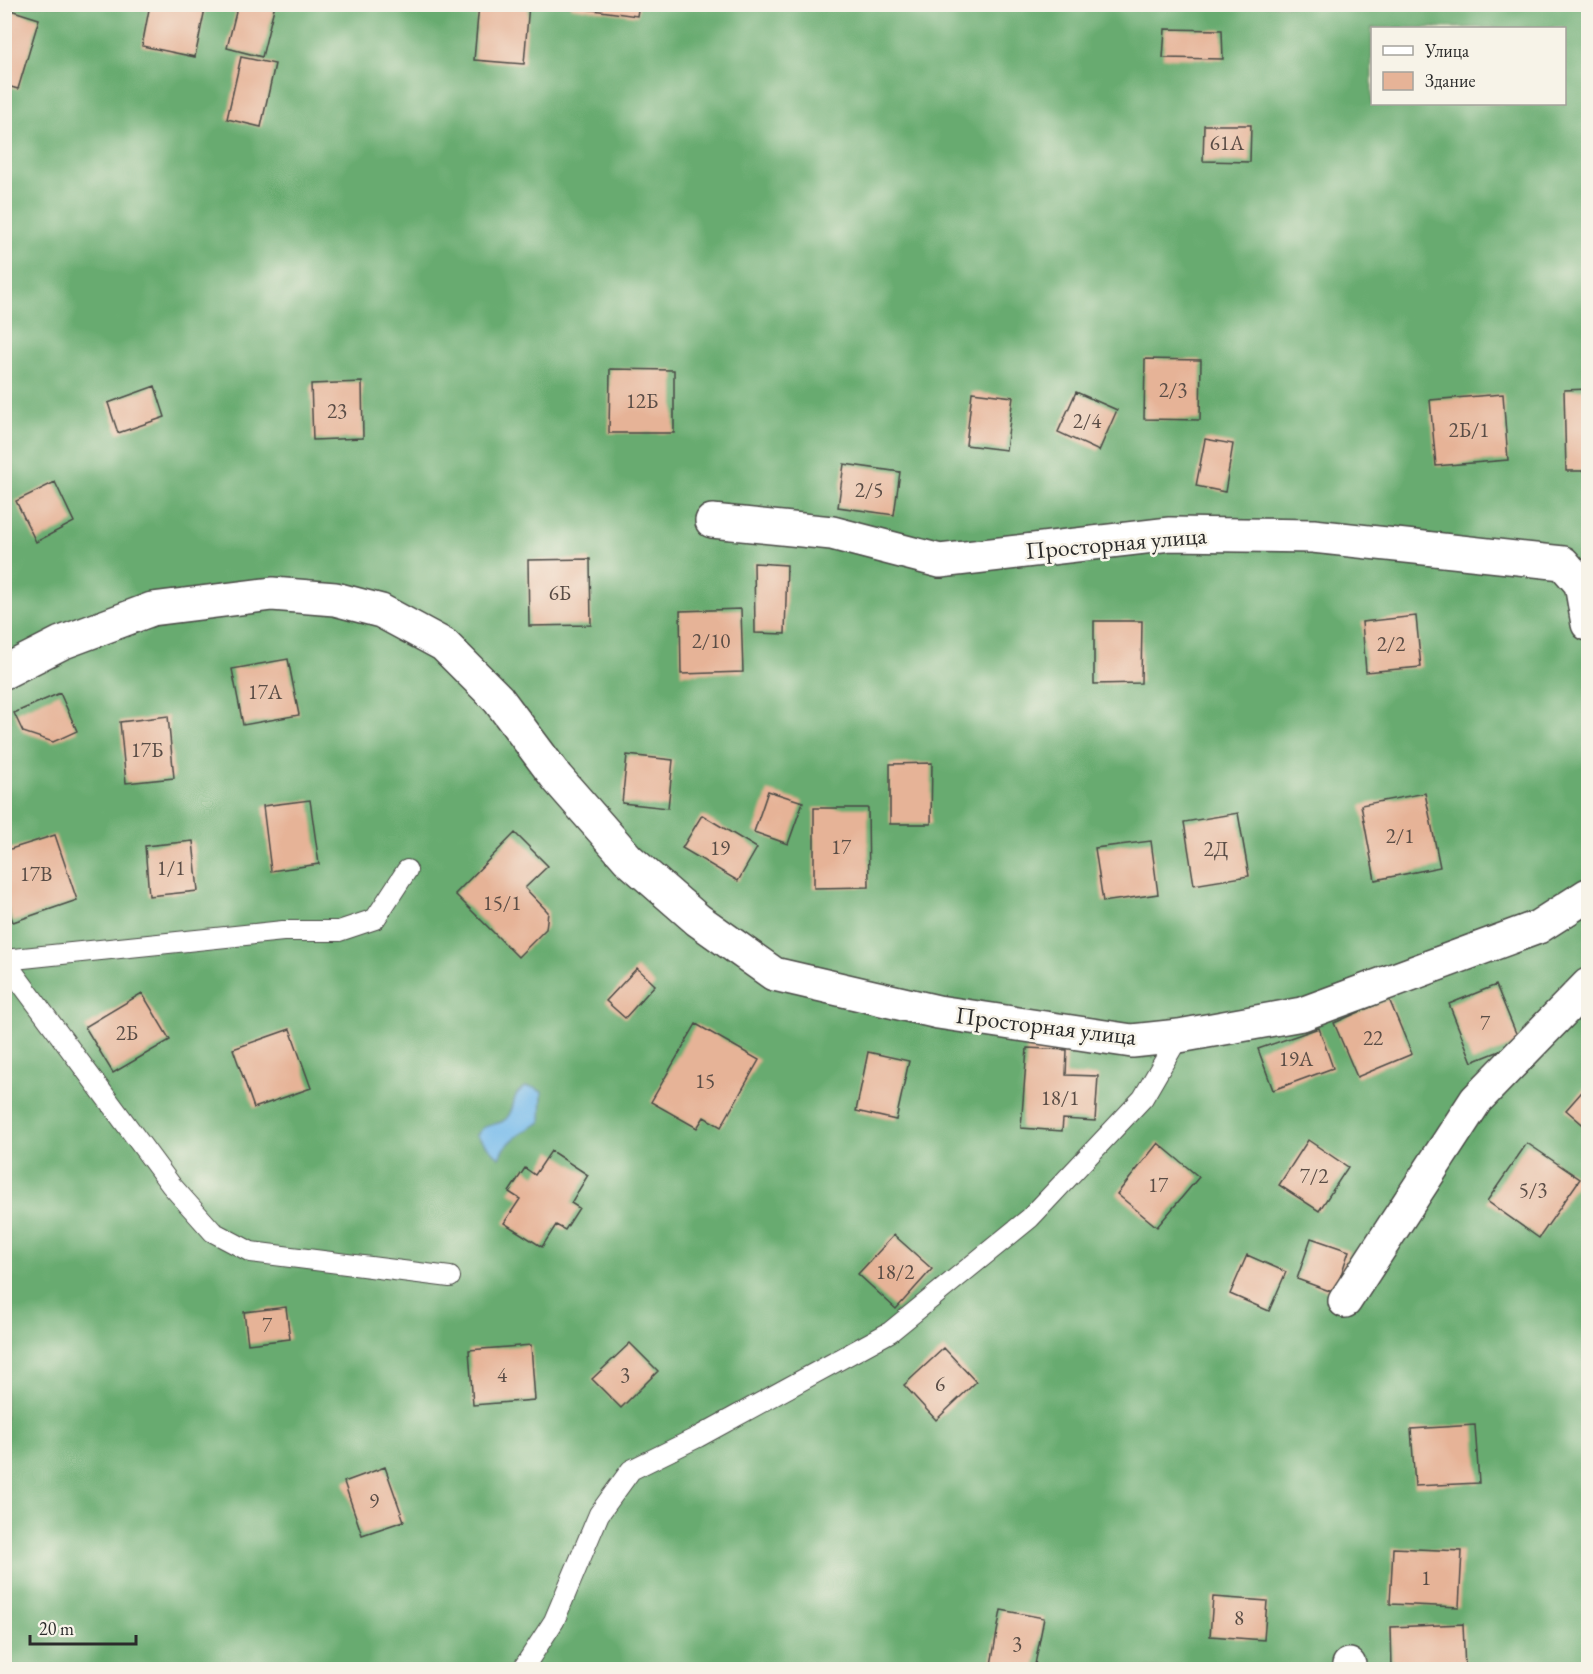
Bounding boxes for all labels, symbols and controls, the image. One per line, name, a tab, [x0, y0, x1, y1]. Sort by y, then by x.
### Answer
legend	[1371, 27, 1566, 105]
text: Улица	[1424, 39, 1470, 62]
text: Здание	[1425, 69, 1475, 92]
house number: 61А	[1210, 129, 1245, 156]
house number: 2/3	[1159, 376, 1187, 403]
house number: 12Б	[626, 387, 658, 414]
house number: 23	[327, 397, 347, 424]
house number: 2/4	[1073, 407, 1102, 434]
house number: 2Б/1	[1449, 416, 1489, 443]
house number: 2/5	[855, 476, 883, 503]
street label: Просторная улица	[1024, 519, 1208, 566]
house number: 6Б	[549, 579, 571, 606]
house number: 2/10	[692, 627, 730, 654]
house number: 2/2	[1377, 630, 1405, 657]
house number: 17А	[248, 678, 283, 705]
house number: 17Б	[131, 736, 163, 763]
house number: 2/1	[1386, 822, 1414, 849]
house number: 17	[831, 833, 852, 860]
house number: 19	[710, 834, 730, 861]
house number: 2Д	[1204, 835, 1228, 862]
house number: 1/1	[157, 854, 185, 881]
house number: 17В	[20, 860, 52, 887]
house number: 15/1	[483, 889, 521, 916]
street label: Просторная улица	[954, 999, 1139, 1052]
house number: 7	[1480, 1009, 1491, 1036]
house number: 2Б	[116, 1019, 138, 1046]
house number: 22	[1363, 1024, 1383, 1051]
house number: 19А	[1279, 1045, 1314, 1072]
house number: 15	[695, 1067, 715, 1094]
house number: 18/1	[1041, 1084, 1079, 1111]
house number: 7/2	[1300, 1162, 1328, 1189]
house number: 17	[1148, 1171, 1169, 1198]
house number: 5/3	[1519, 1176, 1547, 1203]
house number: 18/2	[876, 1258, 914, 1285]
house number: 7	[262, 1311, 273, 1338]
house number: 4	[497, 1361, 508, 1388]
house number: 3	[620, 1361, 630, 1388]
house number: 6	[935, 1370, 945, 1397]
house number: 9	[369, 1487, 379, 1514]
house number: 1	[1421, 1564, 1431, 1591]
house number: 8	[1234, 1604, 1244, 1631]
scale bar	[30, 1608, 136, 1646]
text: 20 m	[39, 1617, 74, 1640]
house number: 3	[1012, 1630, 1022, 1657]

